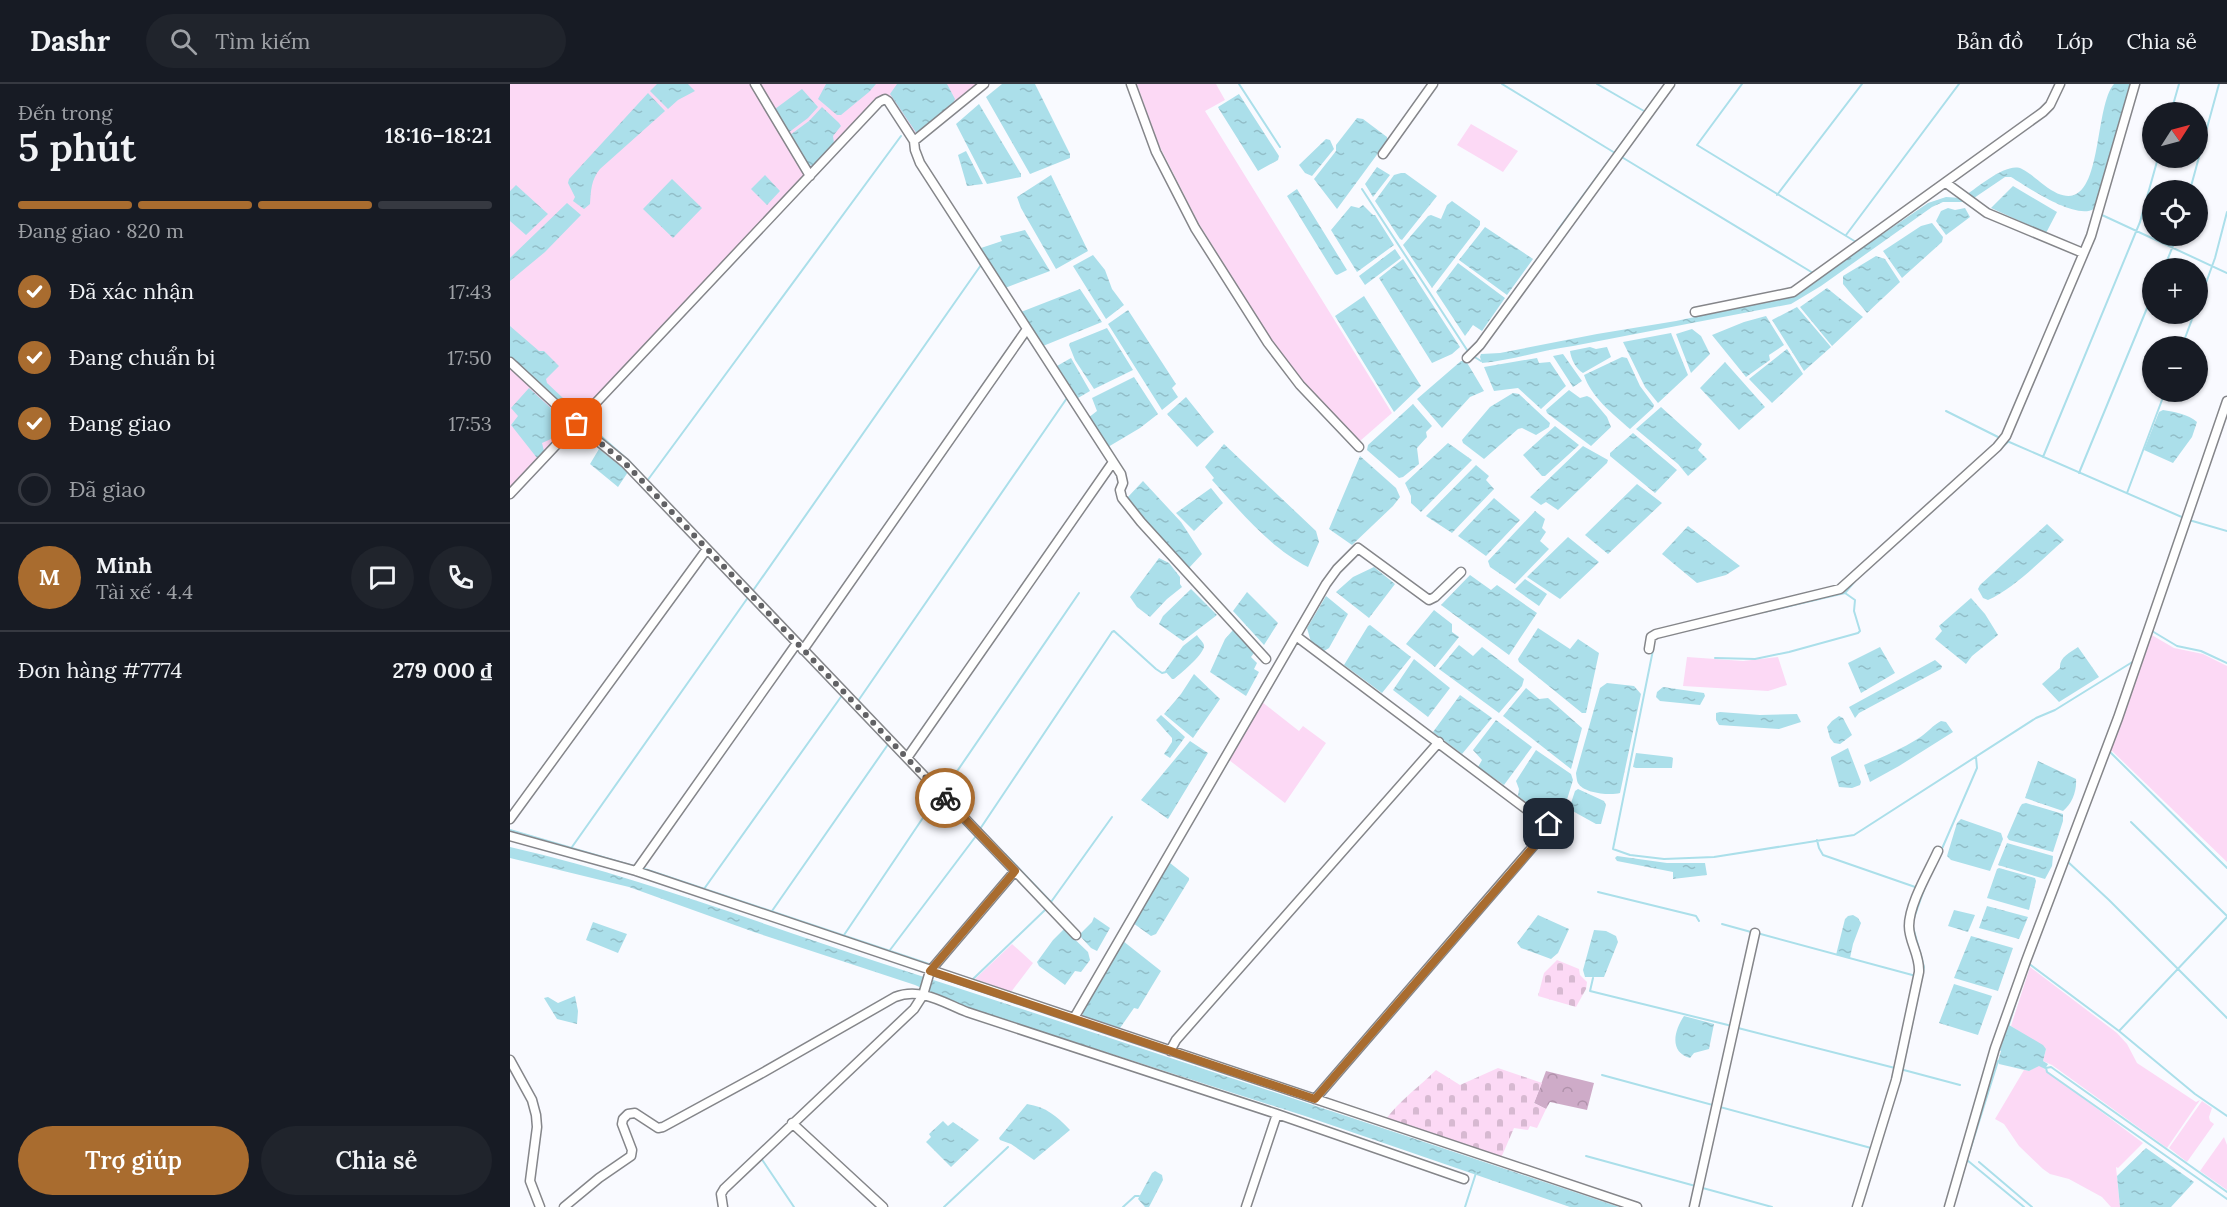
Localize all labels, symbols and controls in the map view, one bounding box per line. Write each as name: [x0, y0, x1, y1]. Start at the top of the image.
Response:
search box: [146, 14, 566, 68]
text: Dashr: [30, 23, 110, 59]
icon: search: [167, 25, 200, 58]
text: Tìm kiếm: [215, 27, 310, 55]
text: Bản đồ: [1956, 28, 2023, 55]
text: Lớp: [2056, 28, 2093, 55]
text: Chia sẻ: [2126, 28, 2197, 55]
text: Đến trong: [18, 100, 112, 125]
north arrow: [2142, 102, 2208, 168]
map controls: [2142, 102, 2208, 402]
text: 18:16–18:21: [385, 121, 492, 149]
text: 5 phút: [18, 122, 136, 172]
button: locate: [2142, 180, 2208, 246]
text: Đang giao · 820 m: [18, 218, 184, 243]
button: +: [2142, 258, 2208, 324]
icon: check: [18, 275, 51, 308]
text: Đã xác nhận: [69, 277, 194, 305]
text: 17:43: [449, 279, 492, 304]
button: −: [2142, 336, 2208, 402]
icon: check: [18, 341, 51, 374]
text: Đang chuẩn bị: [69, 343, 215, 371]
text: 17:50: [447, 345, 492, 370]
pin: [551, 398, 602, 449]
icon: check: [18, 407, 51, 440]
icon: bag: [560, 407, 593, 440]
text: Đang giao: [69, 409, 171, 437]
text: 17:53: [448, 411, 492, 436]
text: Đã giao: [69, 475, 146, 503]
button: chat: [351, 546, 414, 609]
button: phone: [429, 546, 492, 609]
text: Minh: [96, 551, 152, 579]
text: M: [39, 563, 60, 591]
text: Tài xế · 4.4: [96, 579, 193, 604]
text: Đơn hàng #7774: [18, 656, 183, 684]
text: 279 000 ₫: [392, 656, 492, 684]
courier: [915, 768, 975, 828]
icon: bike: [929, 782, 962, 815]
pin: [1523, 798, 1574, 849]
icon: home: [1532, 807, 1565, 840]
button: Trợ giúp: [18, 1126, 249, 1195]
button: Chia sẻ: [261, 1126, 492, 1195]

